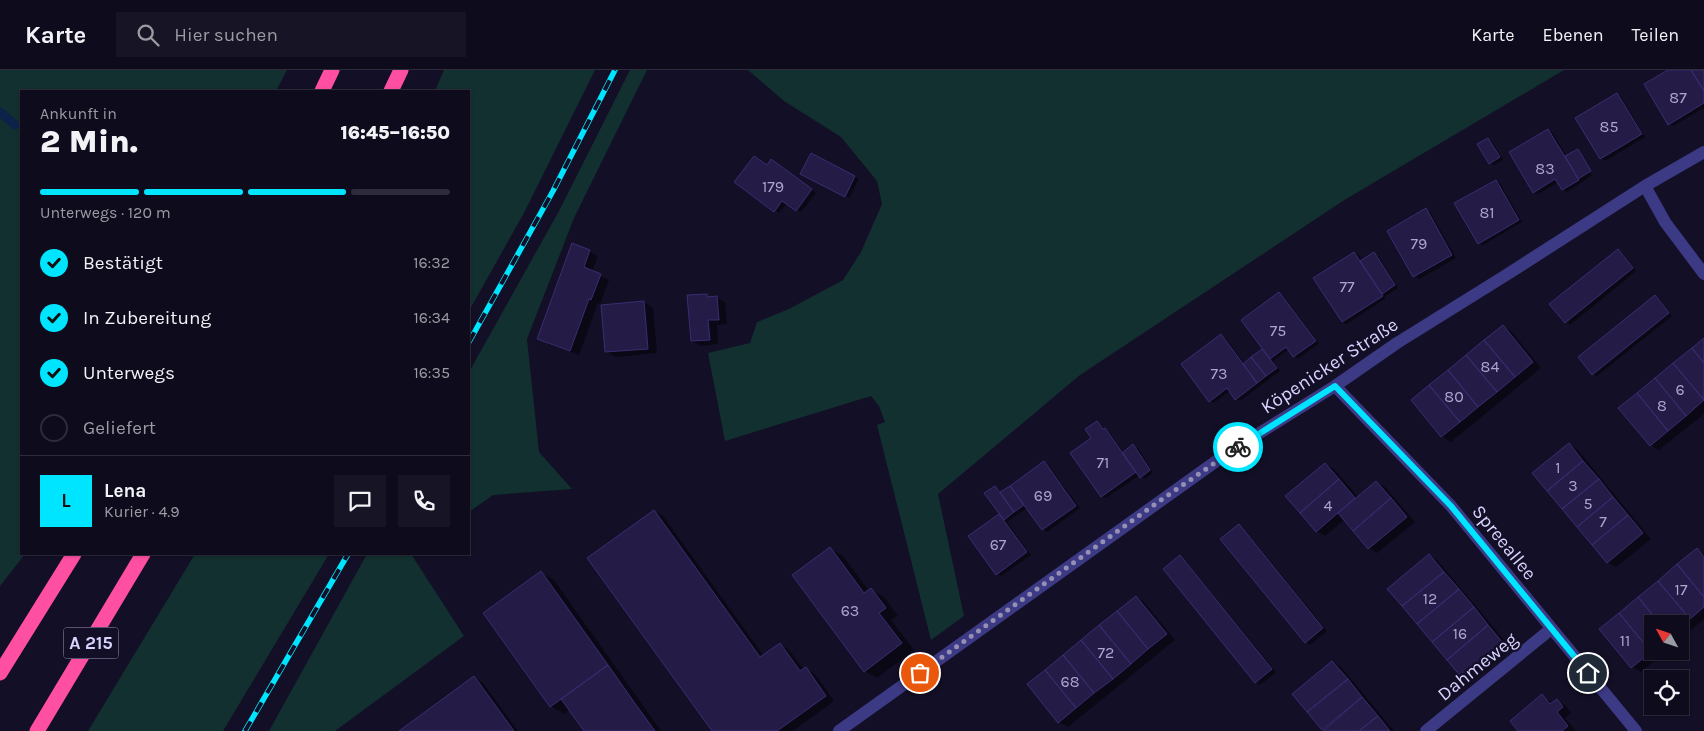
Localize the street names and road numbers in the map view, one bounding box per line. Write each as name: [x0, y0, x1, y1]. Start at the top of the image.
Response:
street label: Köpenicker Straße: [1257, 313, 1402, 418]
street label: Spreeallee: [1467, 501, 1541, 584]
road number: A 215: [64, 628, 118, 658]
street label: Dahmeweg: [1433, 628, 1522, 706]

